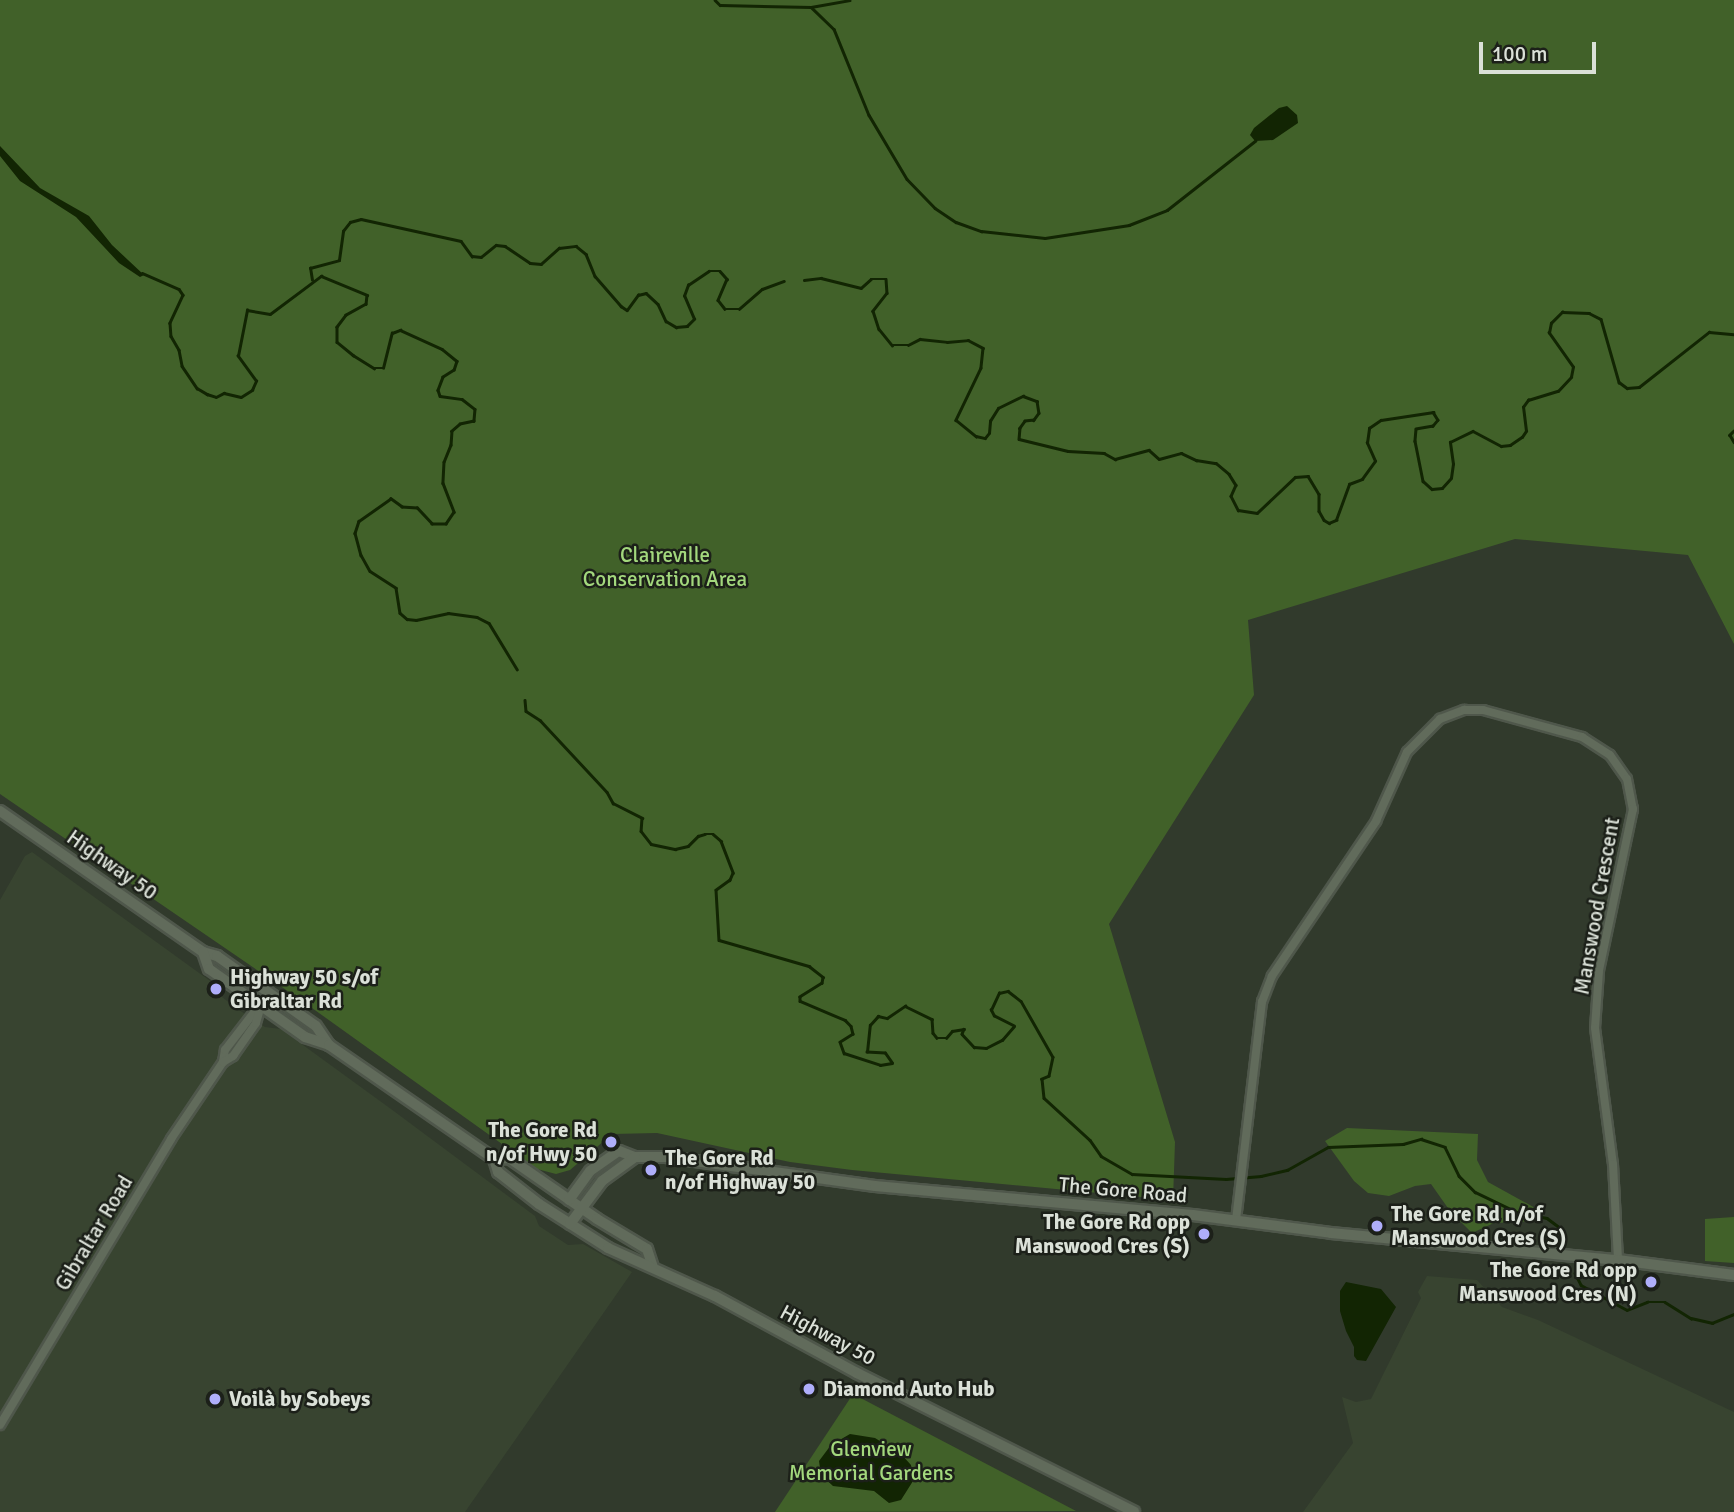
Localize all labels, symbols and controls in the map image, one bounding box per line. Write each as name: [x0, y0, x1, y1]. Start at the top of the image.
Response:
scale bar: [1482, 28, 1599, 72]
text: 100 m: [1492, 41, 1547, 67]
park label: Claireville Conservation Area: [583, 542, 747, 592]
street label: Manswood Crescent: [1569, 815, 1625, 997]
street label: Highway 50: [62, 825, 162, 905]
place label: Highway 50 s/of Gibraltar Rd: [230, 964, 378, 1014]
marker: Highway 50 s/of Gibraltar Rd: [208, 981, 224, 997]
place label: The Gore Rd n/of Hwy 50: [486, 1117, 597, 1167]
marker: The Gore Rd n/of Hwy 50: [603, 1134, 619, 1150]
place label: The Gore Rd n/of Highway 50: [665, 1145, 815, 1195]
marker: The Gore Rd n/of Highway 50: [643, 1162, 659, 1178]
street label: Gibraltar Road: [50, 1171, 138, 1295]
street label: The Gore Road: [1058, 1172, 1188, 1208]
place label: The Gore Rd n/of Manswood Cres (S): [1391, 1201, 1566, 1251]
place label: The Gore Rd opp Manswood Cres (S): [1015, 1209, 1190, 1259]
marker: The Gore Rd n/of Manswood Cres (S): [1369, 1218, 1385, 1234]
marker: The Gore Rd opp Manswood Cres (S): [1196, 1226, 1212, 1242]
place label: The Gore Rd opp Manswood Cres (N): [1459, 1257, 1637, 1307]
marker: The Gore Rd opp Manswood Cres (N): [1643, 1274, 1659, 1290]
street label: Highway 50: [776, 1299, 880, 1371]
place label: Diamond Auto Hub: [823, 1376, 994, 1402]
marker: Diamond Auto Hub: [801, 1381, 817, 1397]
place label: Voilà by Sobeys: [229, 1386, 370, 1412]
marker: Voilà by Sobeys: [207, 1391, 223, 1407]
park label: Glenview Memorial Gardens: [789, 1436, 953, 1486]

